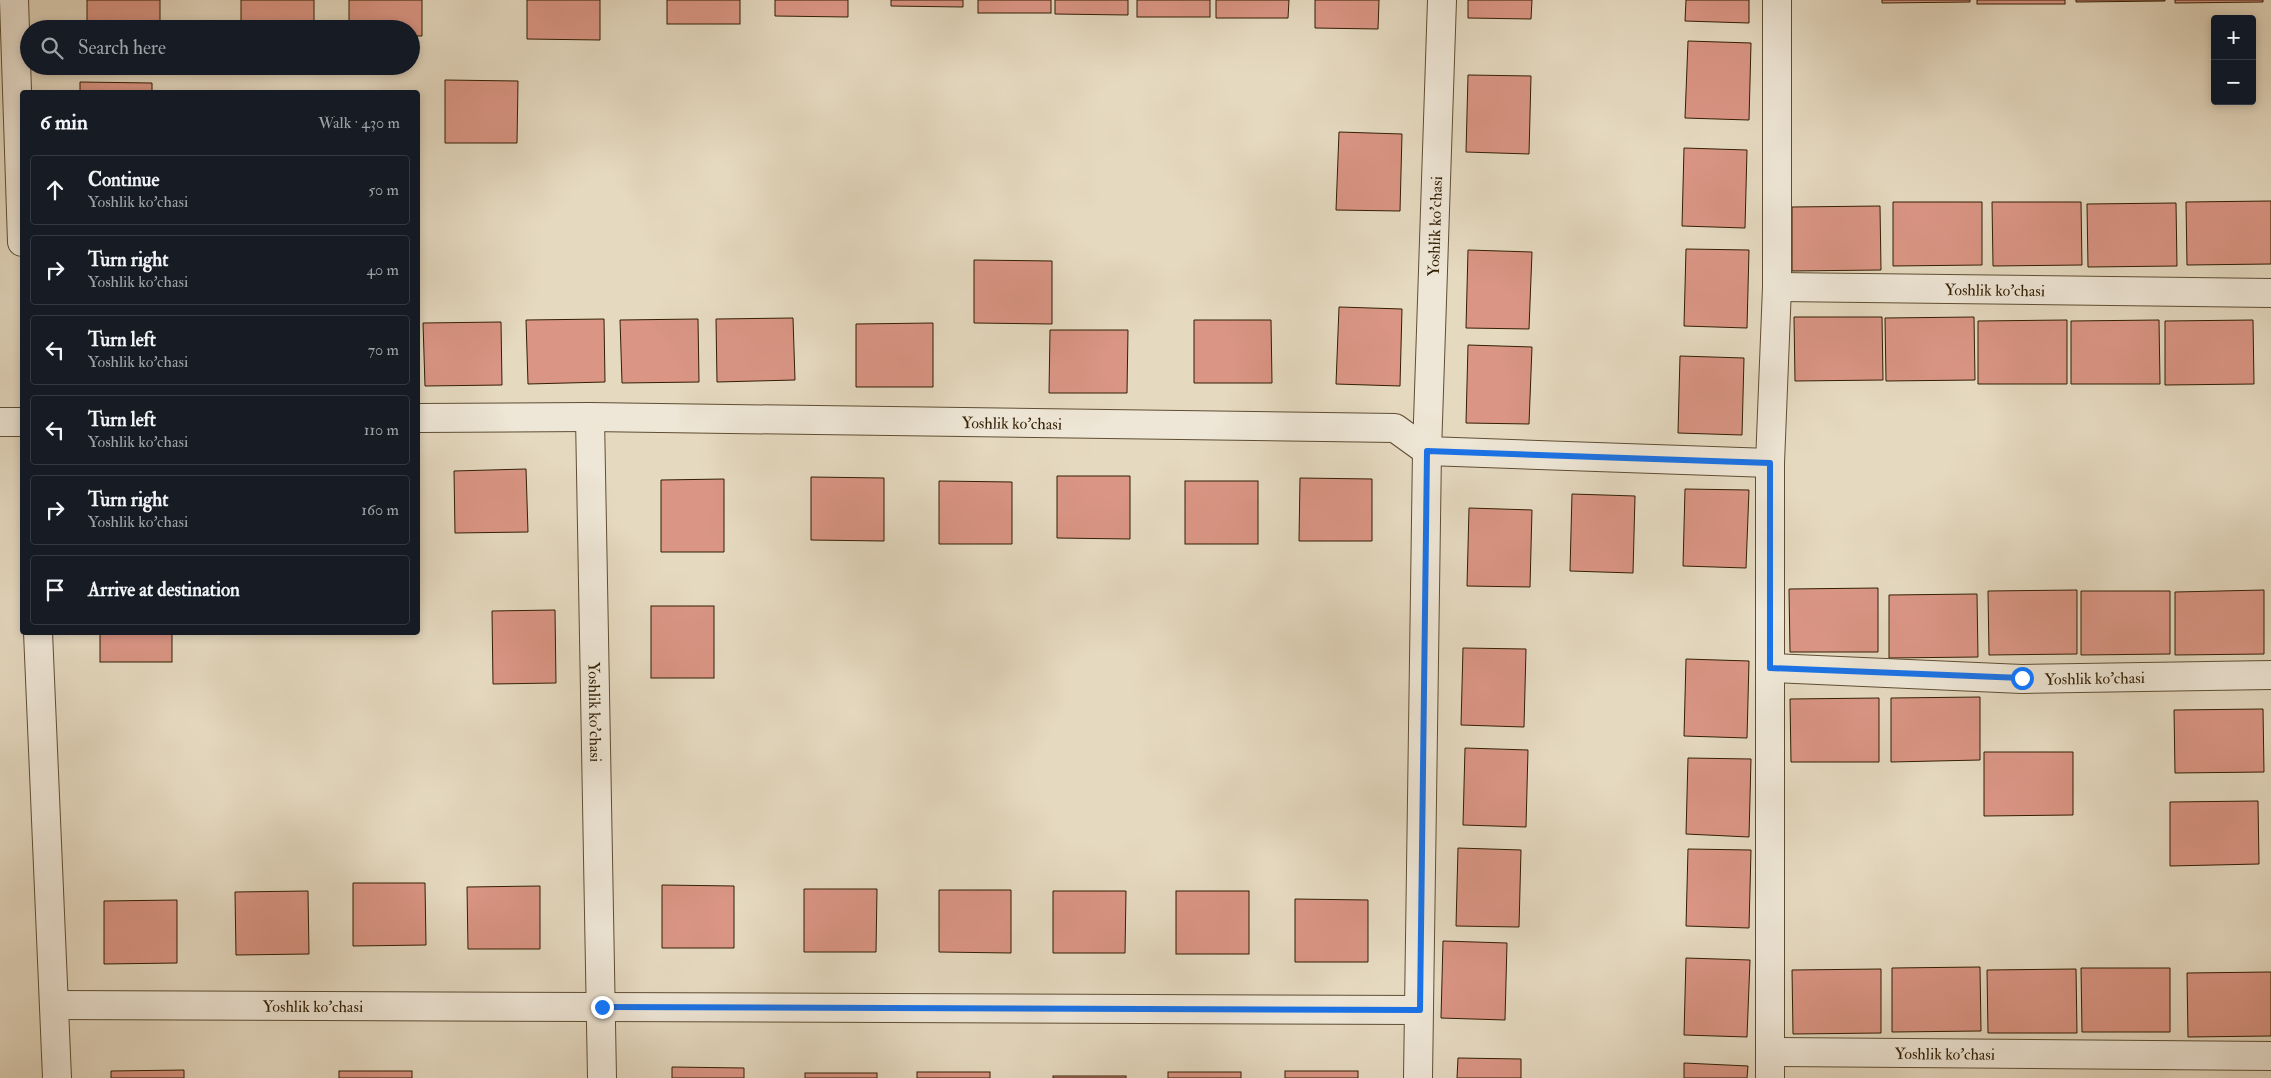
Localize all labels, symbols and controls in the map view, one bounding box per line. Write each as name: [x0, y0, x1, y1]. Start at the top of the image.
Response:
map controls: [2211, 15, 2256, 105]
button: +: [2211, 15, 2256, 60]
search box: [20, 20, 420, 75]
icon: search: [38, 34, 66, 62]
text: Search here: [78, 36, 166, 60]
button: −: [2211, 60, 2256, 105]
text: 6 min: [40, 109, 88, 136]
text: Walk · 430 m: [318, 113, 400, 133]
text: Continue: [88, 168, 159, 192]
icon: ahead: [41, 176, 69, 204]
street label: Yoshlik ko'chasi: [1424, 176, 1447, 277]
text: 50 m: [368, 180, 399, 200]
text: Yoshlik ko'chasi: [88, 192, 188, 212]
text: Turn right: [88, 248, 168, 272]
icon: right: [41, 256, 69, 284]
text: 40 m: [366, 260, 399, 280]
text: Yoshlik ko'chasi: [88, 272, 188, 292]
street label: Yoshlik ko'chasi: [1945, 280, 2045, 301]
text: Turn left: [88, 328, 156, 352]
icon: left: [41, 336, 69, 364]
text: 70 m: [368, 340, 399, 360]
text: Yoshlik ko'chasi: [88, 352, 188, 372]
text: Turn left: [88, 408, 156, 432]
street label: Yoshlik ko'chasi: [962, 413, 1062, 434]
icon: left: [41, 416, 69, 444]
text: 110 m: [364, 420, 399, 440]
text: Yoshlik ko'chasi: [88, 432, 188, 452]
text: Turn right: [88, 488, 168, 512]
icon: right: [41, 496, 69, 524]
text: 160 m: [361, 500, 399, 520]
text: Yoshlik ko'chasi: [88, 512, 188, 532]
icon: arrive: [41, 576, 69, 604]
text: Arrive at destination: [88, 578, 240, 602]
street label: Yoshlik ko'chasi: [583, 662, 605, 762]
route start: [2011, 667, 2034, 690]
street label: Yoshlik ko'chasi: [2044, 668, 2145, 690]
route end: [591, 996, 614, 1019]
street label: Yoshlik ko'chasi: [263, 997, 363, 1017]
street label: Yoshlik ko'chasi: [1895, 1044, 1995, 1065]

